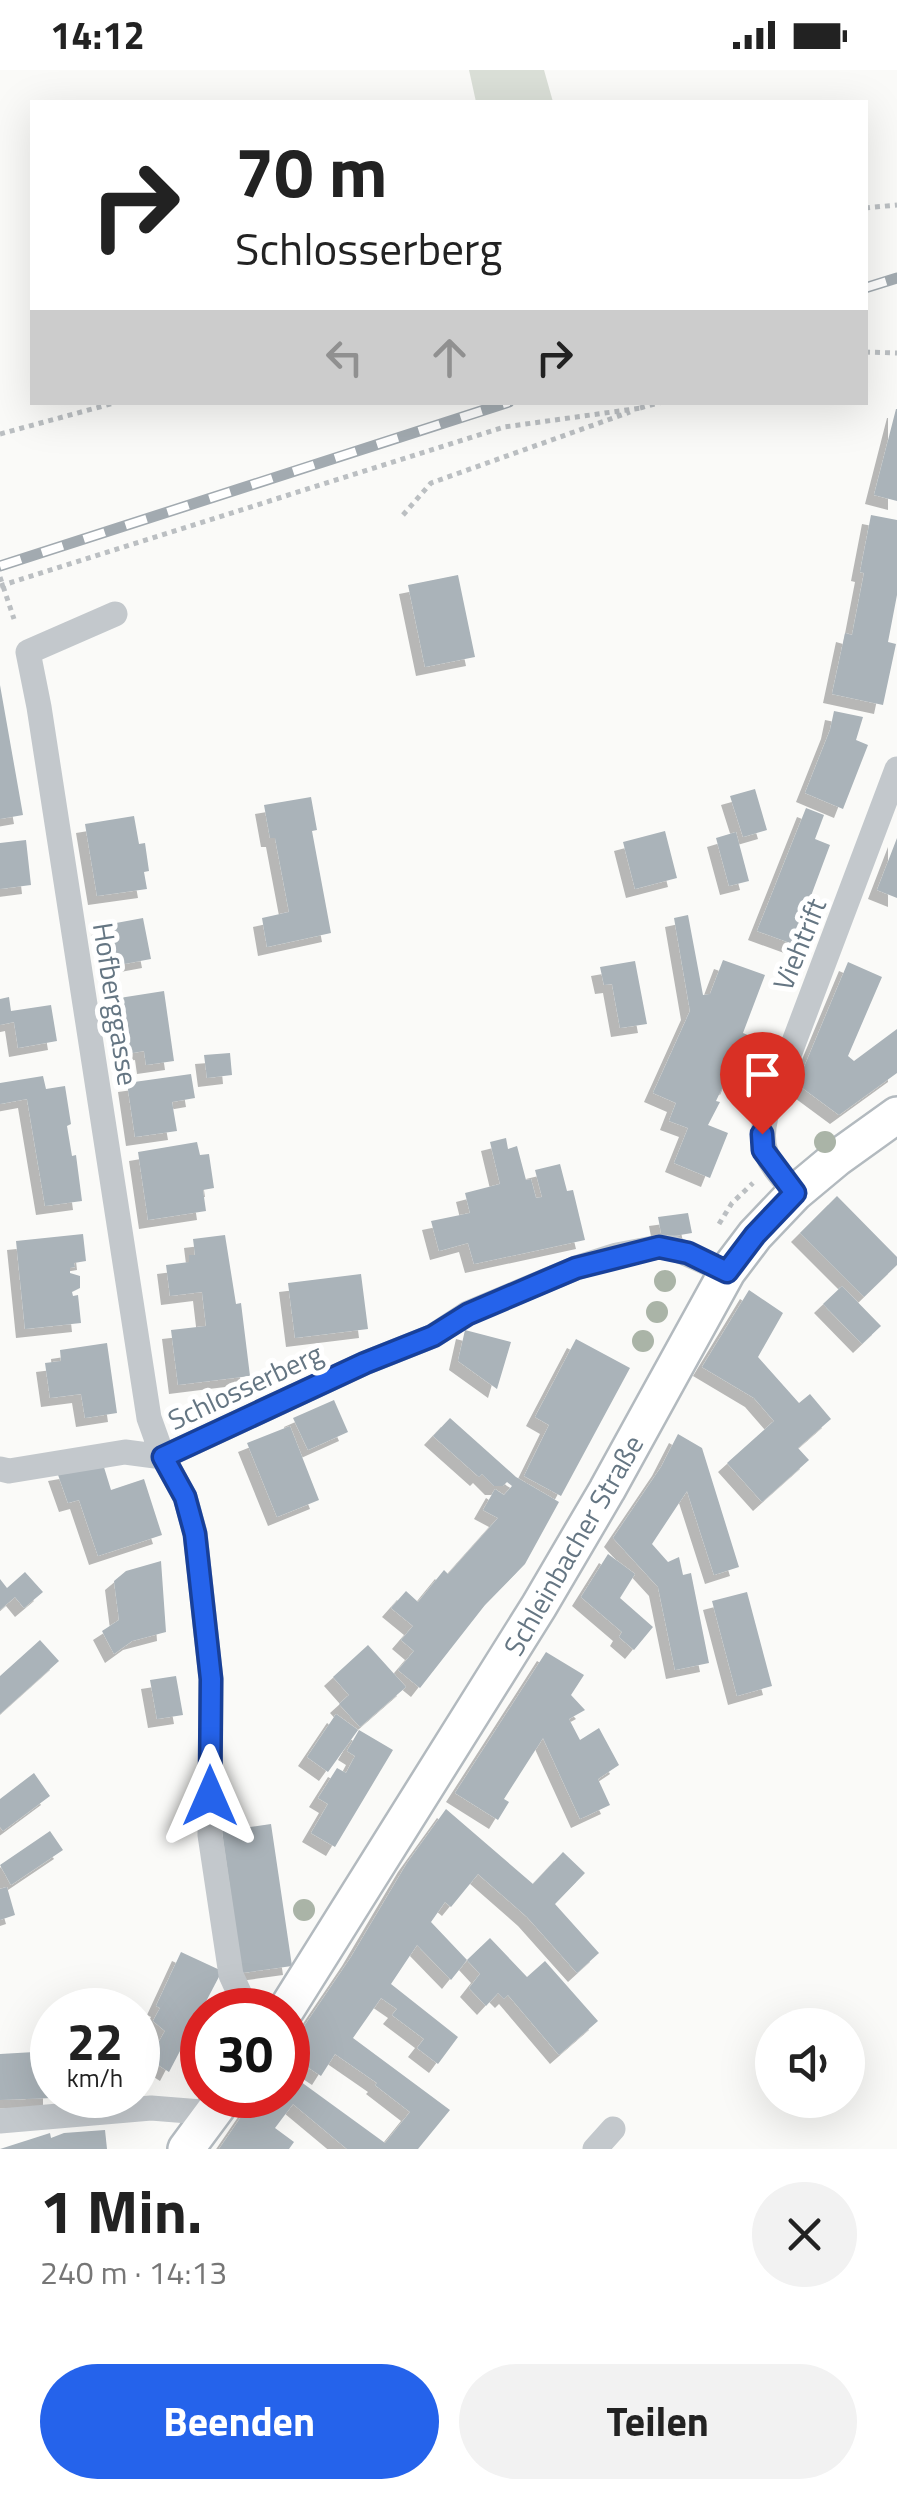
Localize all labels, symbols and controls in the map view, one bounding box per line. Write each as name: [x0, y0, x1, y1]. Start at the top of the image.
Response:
text: 14:12: [50, 6, 145, 64]
text: 70 m: [235, 118, 388, 224]
icon: right: [70, 140, 200, 270]
text: Schlosserberg: [235, 214, 502, 282]
icon: left: [317, 330, 372, 385]
icon: ahead: [422, 330, 477, 385]
icon: right: [527, 330, 582, 385]
street label: Viehtrift: [761, 891, 837, 997]
street label: Hofberggasse: [82, 920, 150, 1088]
pin: [720, 1032, 805, 1135]
icon: arrive: [735, 1047, 790, 1102]
street label: Schlosserberg: [161, 1331, 329, 1441]
street label: Schleinbacher Straße: [492, 1426, 654, 1664]
position arrow: [158, 1744, 262, 1848]
speed limit sign: 30: [180, 1988, 310, 2118]
text: 22: [67, 2003, 123, 2079]
map controls: [755, 2008, 865, 2118]
button: sound: [755, 2008, 865, 2118]
text: km/h: [67, 2059, 123, 2097]
text: 1 Min.: [40, 2165, 202, 2256]
button: close: [752, 2182, 857, 2287]
text: 240 m · 14:13: [40, 2248, 227, 2296]
button: Beenden: [40, 2364, 439, 2479]
button: Teilen: [459, 2364, 857, 2479]

